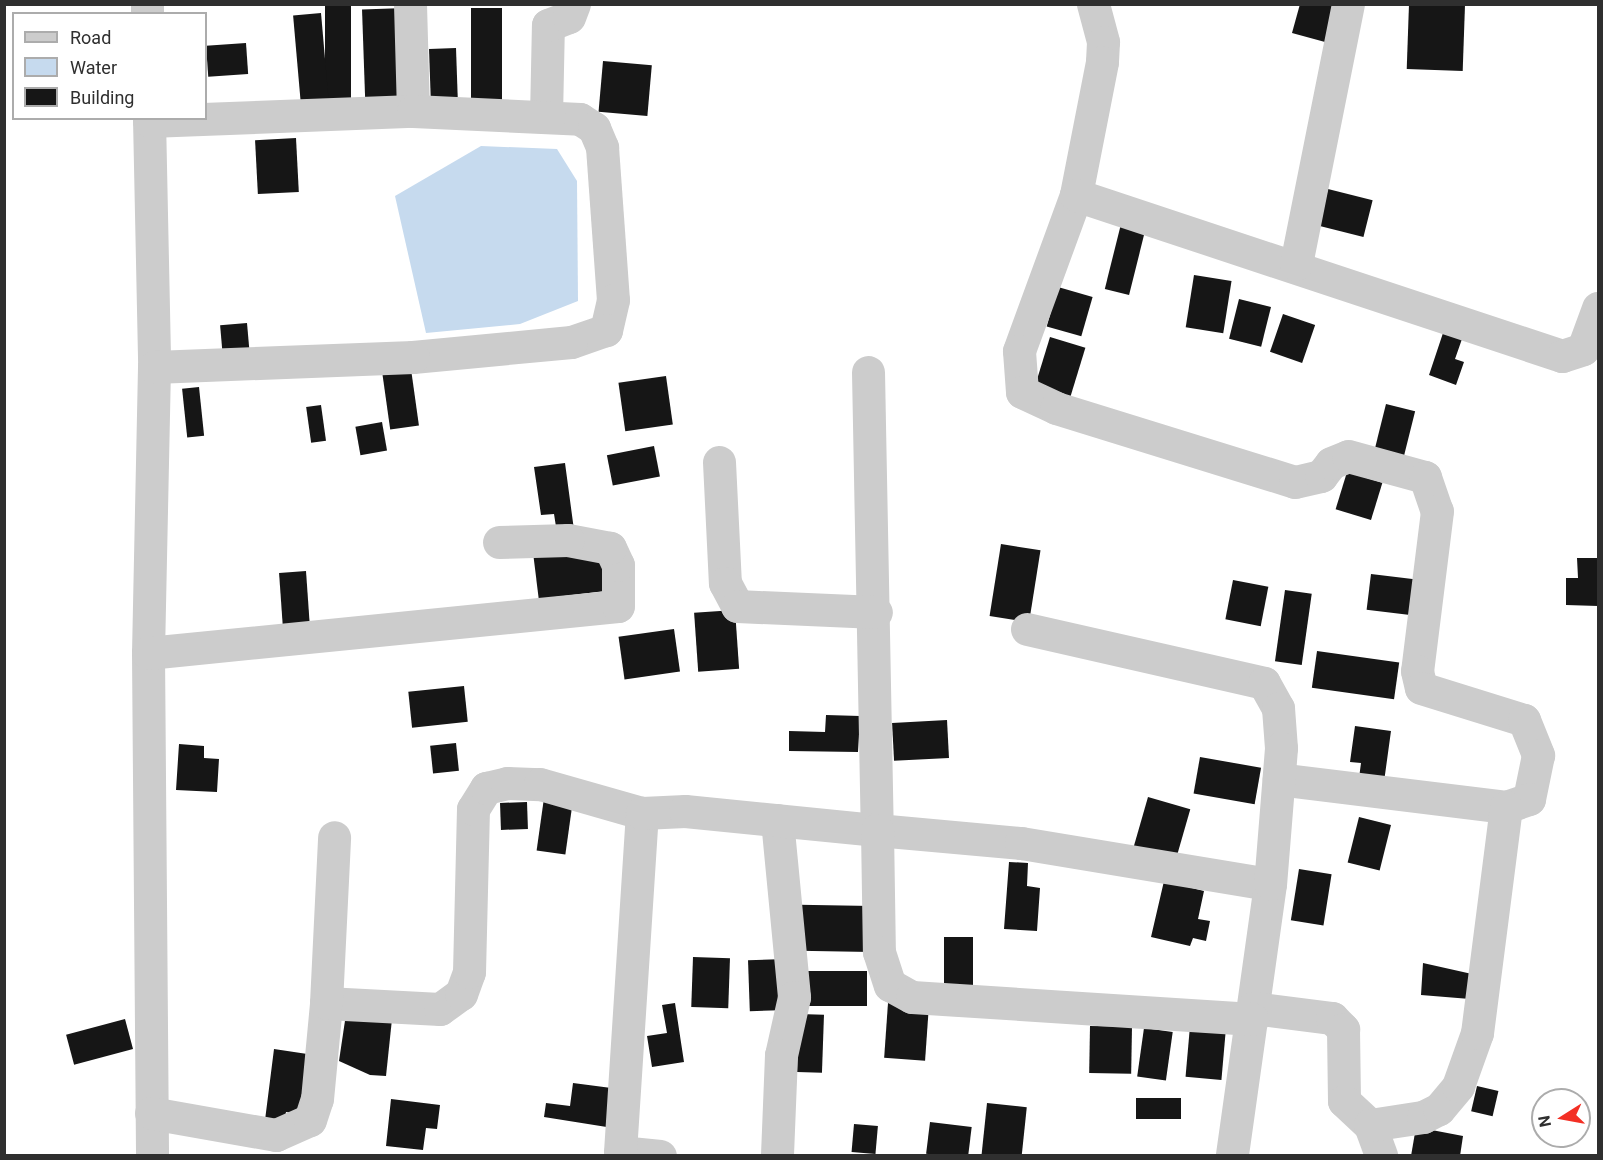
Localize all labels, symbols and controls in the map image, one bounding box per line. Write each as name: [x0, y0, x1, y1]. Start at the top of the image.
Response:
legend: [12, 12, 207, 120]
text: Road: [70, 27, 111, 48]
text: Water: [70, 57, 117, 78]
text: Building: [70, 87, 134, 108]
north arrow: [1531, 1088, 1591, 1148]
text: N: [1534, 1114, 1555, 1129]

